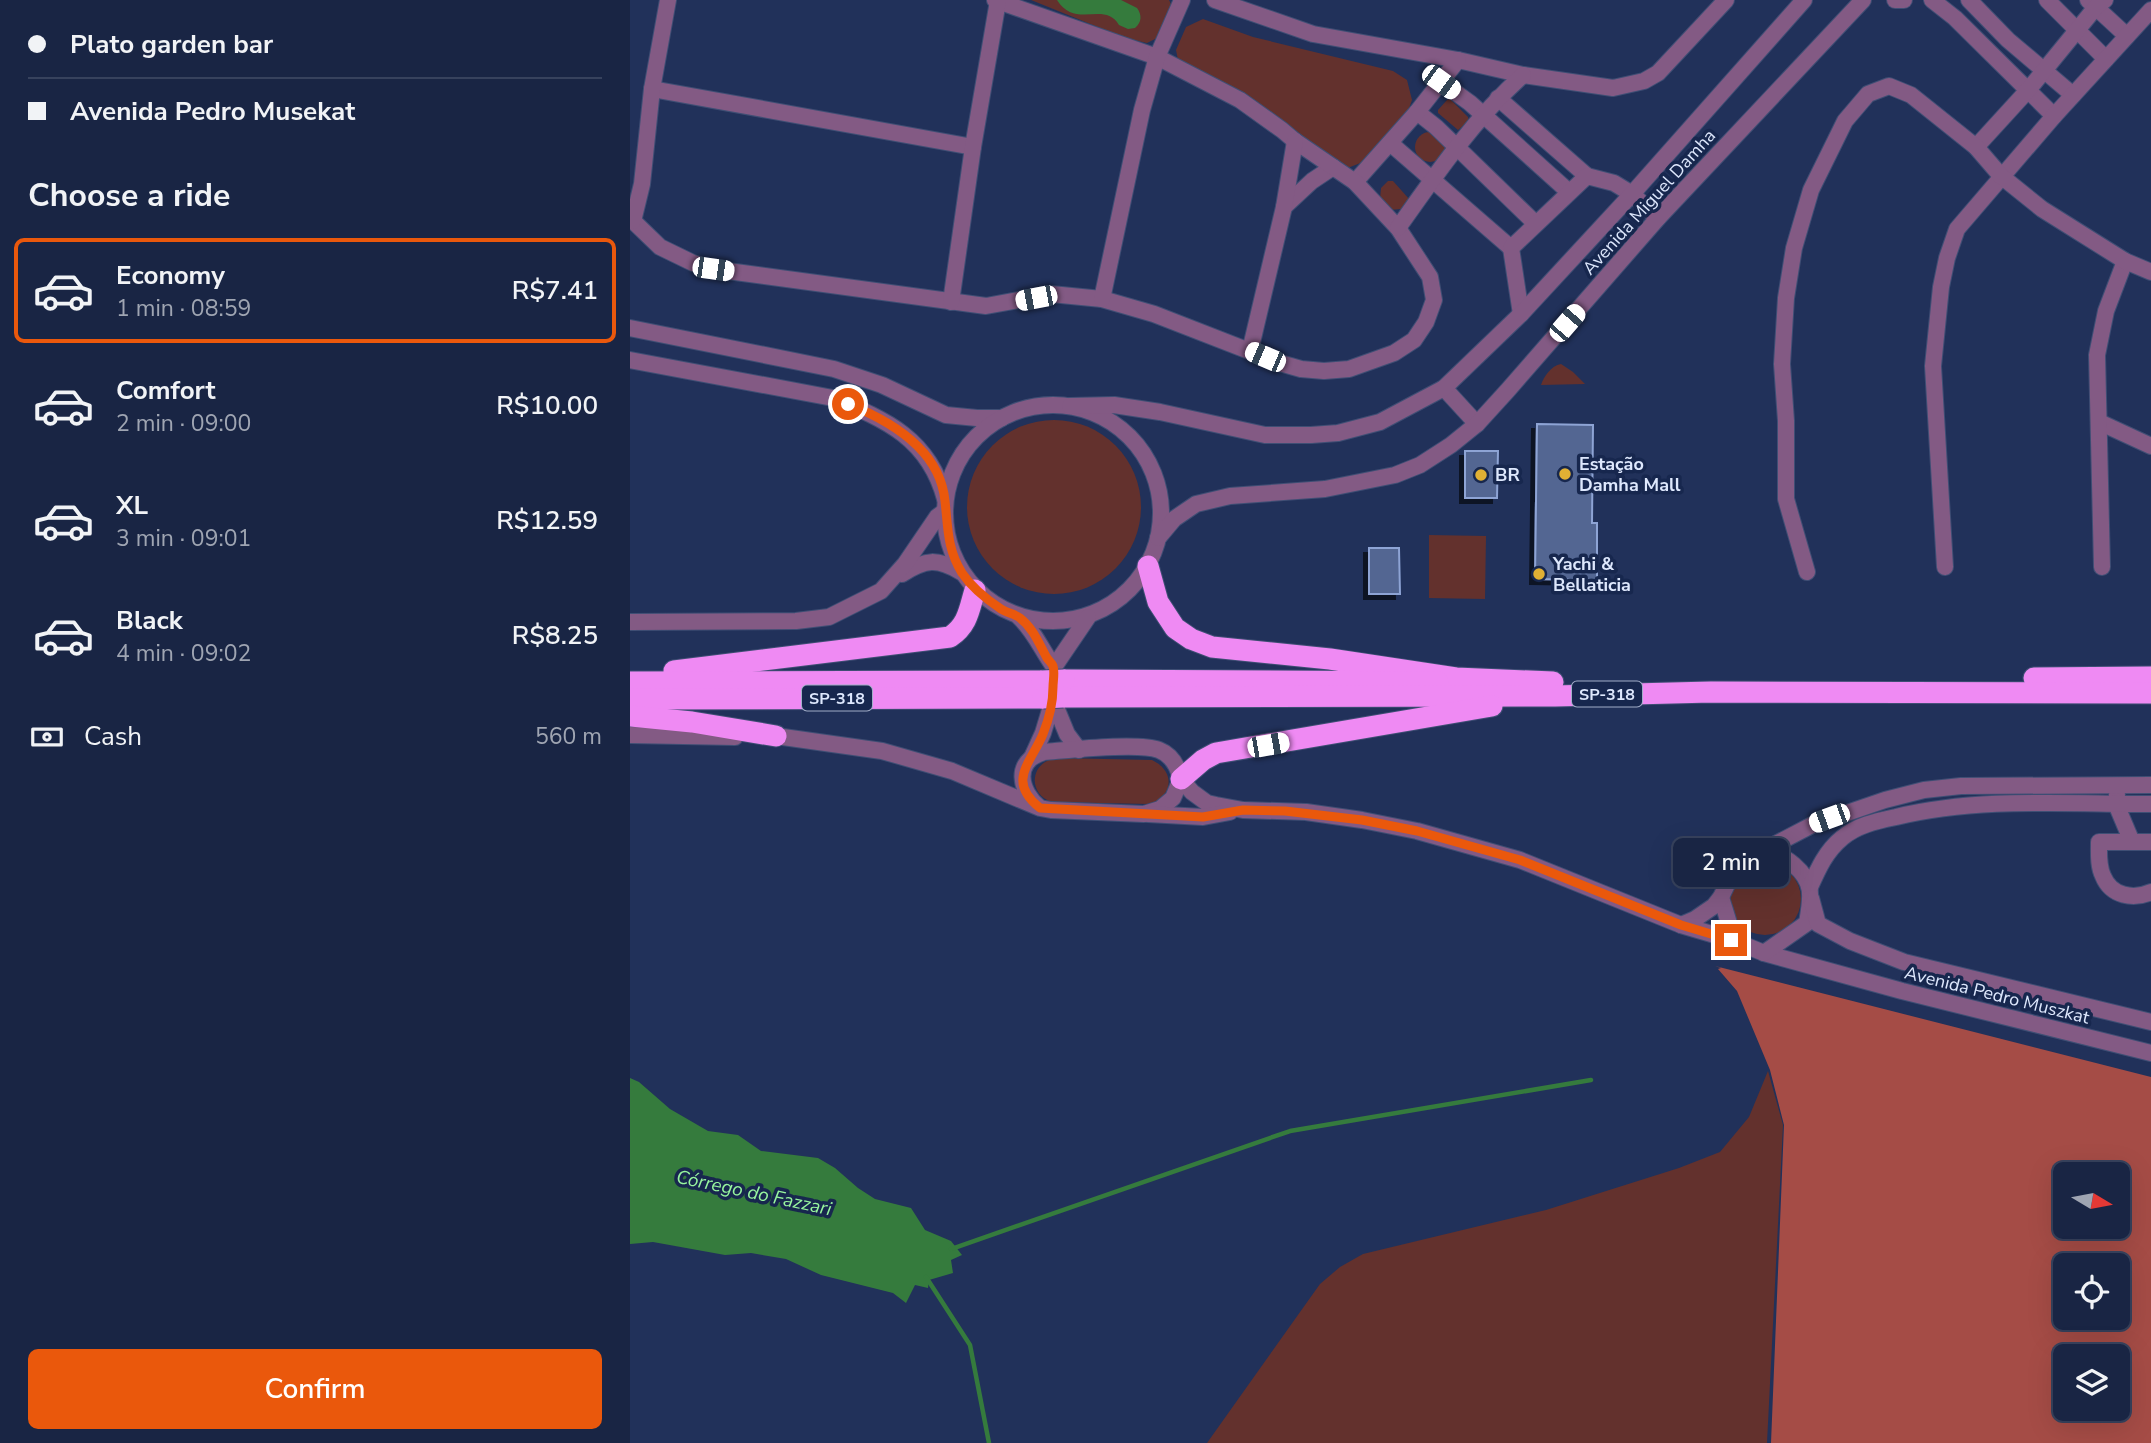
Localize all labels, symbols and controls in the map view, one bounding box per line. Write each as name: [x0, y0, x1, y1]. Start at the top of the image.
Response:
text: Plato garden bar: [70, 27, 273, 62]
car: [1418, 61, 1465, 103]
text: Avenida Pedro Musekat: [70, 94, 355, 129]
street label: Avenida Miguel Damha: [1577, 124, 1721, 280]
text: Choose a ride: [28, 174, 230, 217]
car: [691, 256, 736, 282]
text: Economy: [116, 258, 225, 293]
icon: car: [32, 259, 95, 322]
text: R$7.41: [512, 273, 598, 308]
car: [1014, 284, 1059, 312]
text: 1 min · 08:59: [116, 293, 251, 324]
car: [1546, 300, 1589, 346]
car: [1242, 339, 1289, 375]
text: Comfort: [116, 373, 216, 408]
icon: car: [32, 374, 95, 437]
text: R$10.00: [496, 388, 598, 423]
route start: [832, 388, 864, 420]
text: 2 min · 09:00: [116, 408, 251, 439]
place label: Estação Damha Mall: [1579, 452, 1681, 497]
place label: BR: [1495, 463, 1520, 487]
marker: Estação Damha Mall: [1557, 466, 1573, 482]
marker: BR: [1473, 467, 1489, 483]
text: XL: [116, 488, 148, 523]
icon: car: [32, 489, 95, 552]
text: R$12.59: [496, 503, 598, 538]
text: 3 min · 09:01: [116, 523, 251, 554]
place label: Yachi & Bellaticia: [1552, 552, 1631, 597]
marker: Yachi & Bellaticia: [1531, 566, 1547, 582]
text: Black: [116, 603, 183, 638]
icon: car: [32, 604, 95, 667]
text: R$8.25: [512, 618, 598, 653]
text: 4 min · 09:02: [116, 638, 251, 669]
road number: SP-318: [1572, 681, 1642, 706]
road number: SP-318: [802, 685, 872, 710]
icon: cash: [28, 718, 66, 756]
text: Cash: [84, 719, 142, 754]
text: 560 m: [535, 721, 602, 752]
car: [1246, 731, 1291, 759]
car: [1806, 801, 1853, 835]
callout: 2 min: [1673, 838, 1789, 888]
text: 2 min: [1702, 847, 1760, 878]
route end: [1715, 924, 1747, 956]
street label: Avenida Pedro Muszkat: [1902, 960, 2093, 1030]
north arrow: [2053, 1162, 2130, 1239]
map controls: [2053, 1162, 2130, 1421]
water label: Córrego do Fazzari: [674, 1164, 834, 1222]
button: locate: [2053, 1253, 2130, 1330]
button: layers: [2053, 1344, 2130, 1421]
button: Confirm: [28, 1349, 602, 1429]

